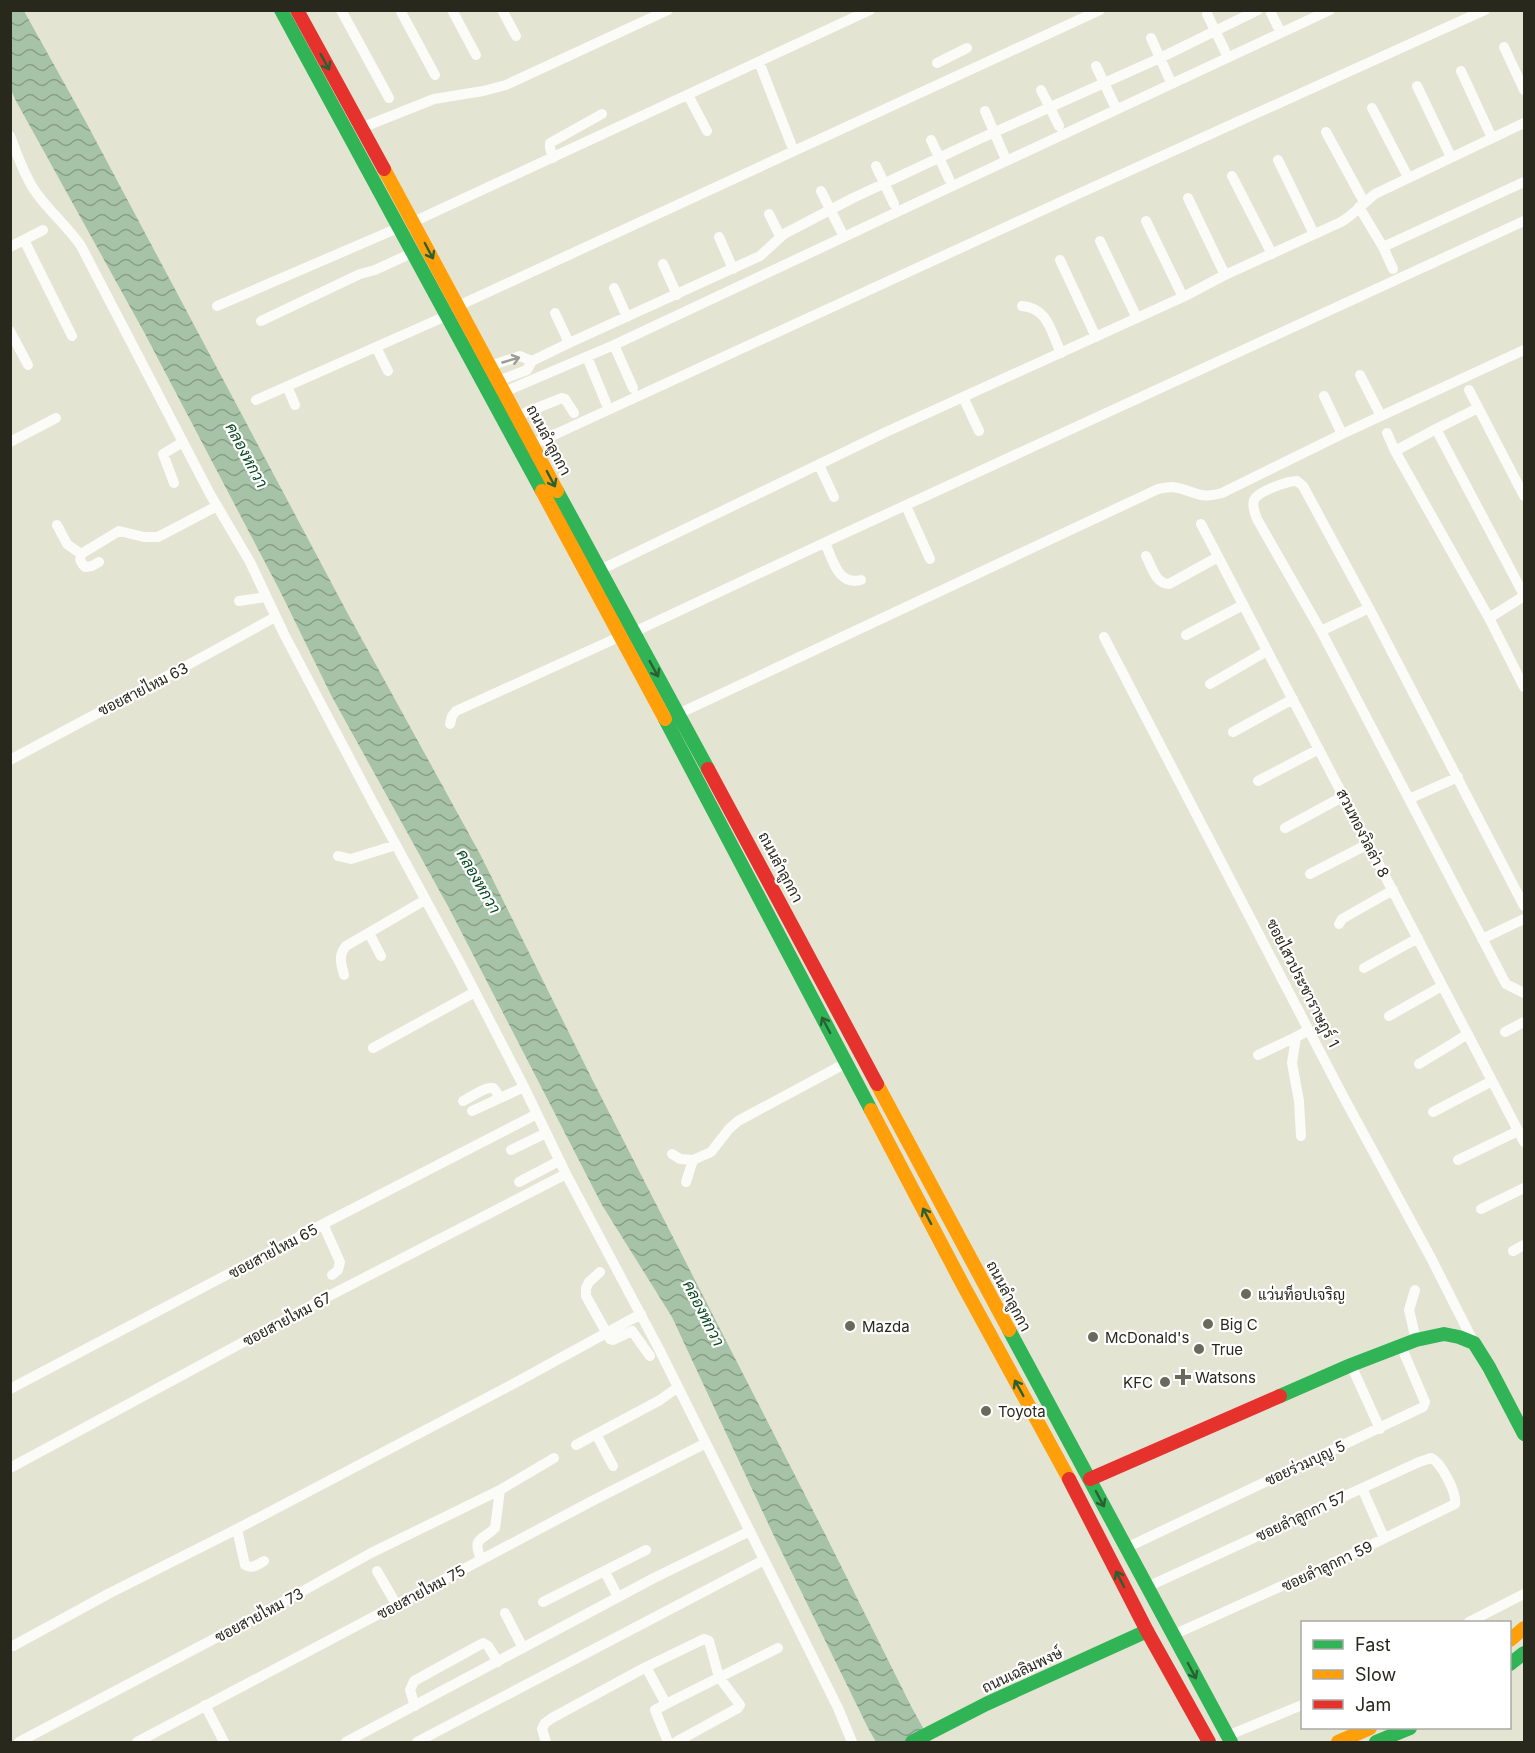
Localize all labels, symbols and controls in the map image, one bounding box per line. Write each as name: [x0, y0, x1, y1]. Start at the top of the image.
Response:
one-way arrow: [319, 53, 331, 70]
one-way arrow: [423, 242, 435, 259]
one-way arrow: [501, 354, 520, 365]
street label: ถนนลำลูกกา: [522, 402, 575, 479]
water label: คลองหกวา: [222, 419, 273, 491]
one-way arrow: [546, 469, 557, 487]
street label: ซอยสายไหม 63: [95, 658, 191, 720]
one-way arrow: [648, 660, 660, 677]
street label: สวนทองวิลล่า 8: [1332, 785, 1394, 881]
street label: ถนนลำลูกกา: [754, 829, 807, 906]
water label: คลองหกวา: [453, 845, 506, 917]
street label: ซอยไสวประชาราษฎร์ 1: [1261, 916, 1344, 1051]
one-way arrow: [820, 1016, 832, 1034]
one-way arrow: [921, 1208, 933, 1225]
street label: ซอยสายไหม 65: [225, 1220, 321, 1282]
street label: ถนนลำลูกกา: [982, 1258, 1035, 1335]
water label: คลองหกวา: [679, 1277, 729, 1349]
place label: แว่นท็อปเจริญ: [1258, 1284, 1345, 1304]
marker: แว่นท็อปเจริญ: [1239, 1287, 1253, 1301]
street label: ซอยสายไหม 67: [239, 1288, 335, 1350]
place label: Big C: [1220, 1315, 1258, 1334]
place label: Mazda: [862, 1317, 910, 1336]
marker: Big C: [1201, 1317, 1215, 1331]
marker: Mazda: [843, 1319, 857, 1333]
place label: McDonald's: [1105, 1328, 1190, 1347]
marker: McDonald's: [1086, 1330, 1100, 1344]
place label: True: [1211, 1340, 1243, 1359]
marker: True: [1192, 1342, 1206, 1356]
place label: Watsons: [1195, 1368, 1256, 1387]
marker: Watsons: [1176, 1370, 1190, 1384]
place label: KFC: [1123, 1373, 1153, 1392]
marker: KFC: [1158, 1375, 1172, 1389]
one-way arrow: [1013, 1380, 1025, 1397]
place label: Toyota: [998, 1402, 1046, 1421]
marker: Toyota: [979, 1404, 993, 1418]
street label: ซอยร่วมบุญ 5: [1262, 1436, 1349, 1492]
street label: ซอยลำลูกกา 57: [1253, 1487, 1350, 1546]
one-way arrow: [1095, 1489, 1106, 1507]
street label: ซอยลำลูกกา 59: [1278, 1537, 1376, 1596]
street label: ซอยสายไหม 75: [374, 1561, 468, 1623]
one-way arrow: [1114, 1571, 1126, 1588]
street label: ซอยสายไหม 73: [211, 1584, 307, 1646]
legend: [1301, 1621, 1511, 1729]
text: Fast: [1355, 1634, 1391, 1655]
street label: ถนนเฉลิมพงษ์: [979, 1643, 1066, 1697]
one-way arrow: [1187, 1661, 1198, 1679]
text: Slow: [1355, 1664, 1396, 1685]
text: Jam: [1355, 1694, 1391, 1715]

